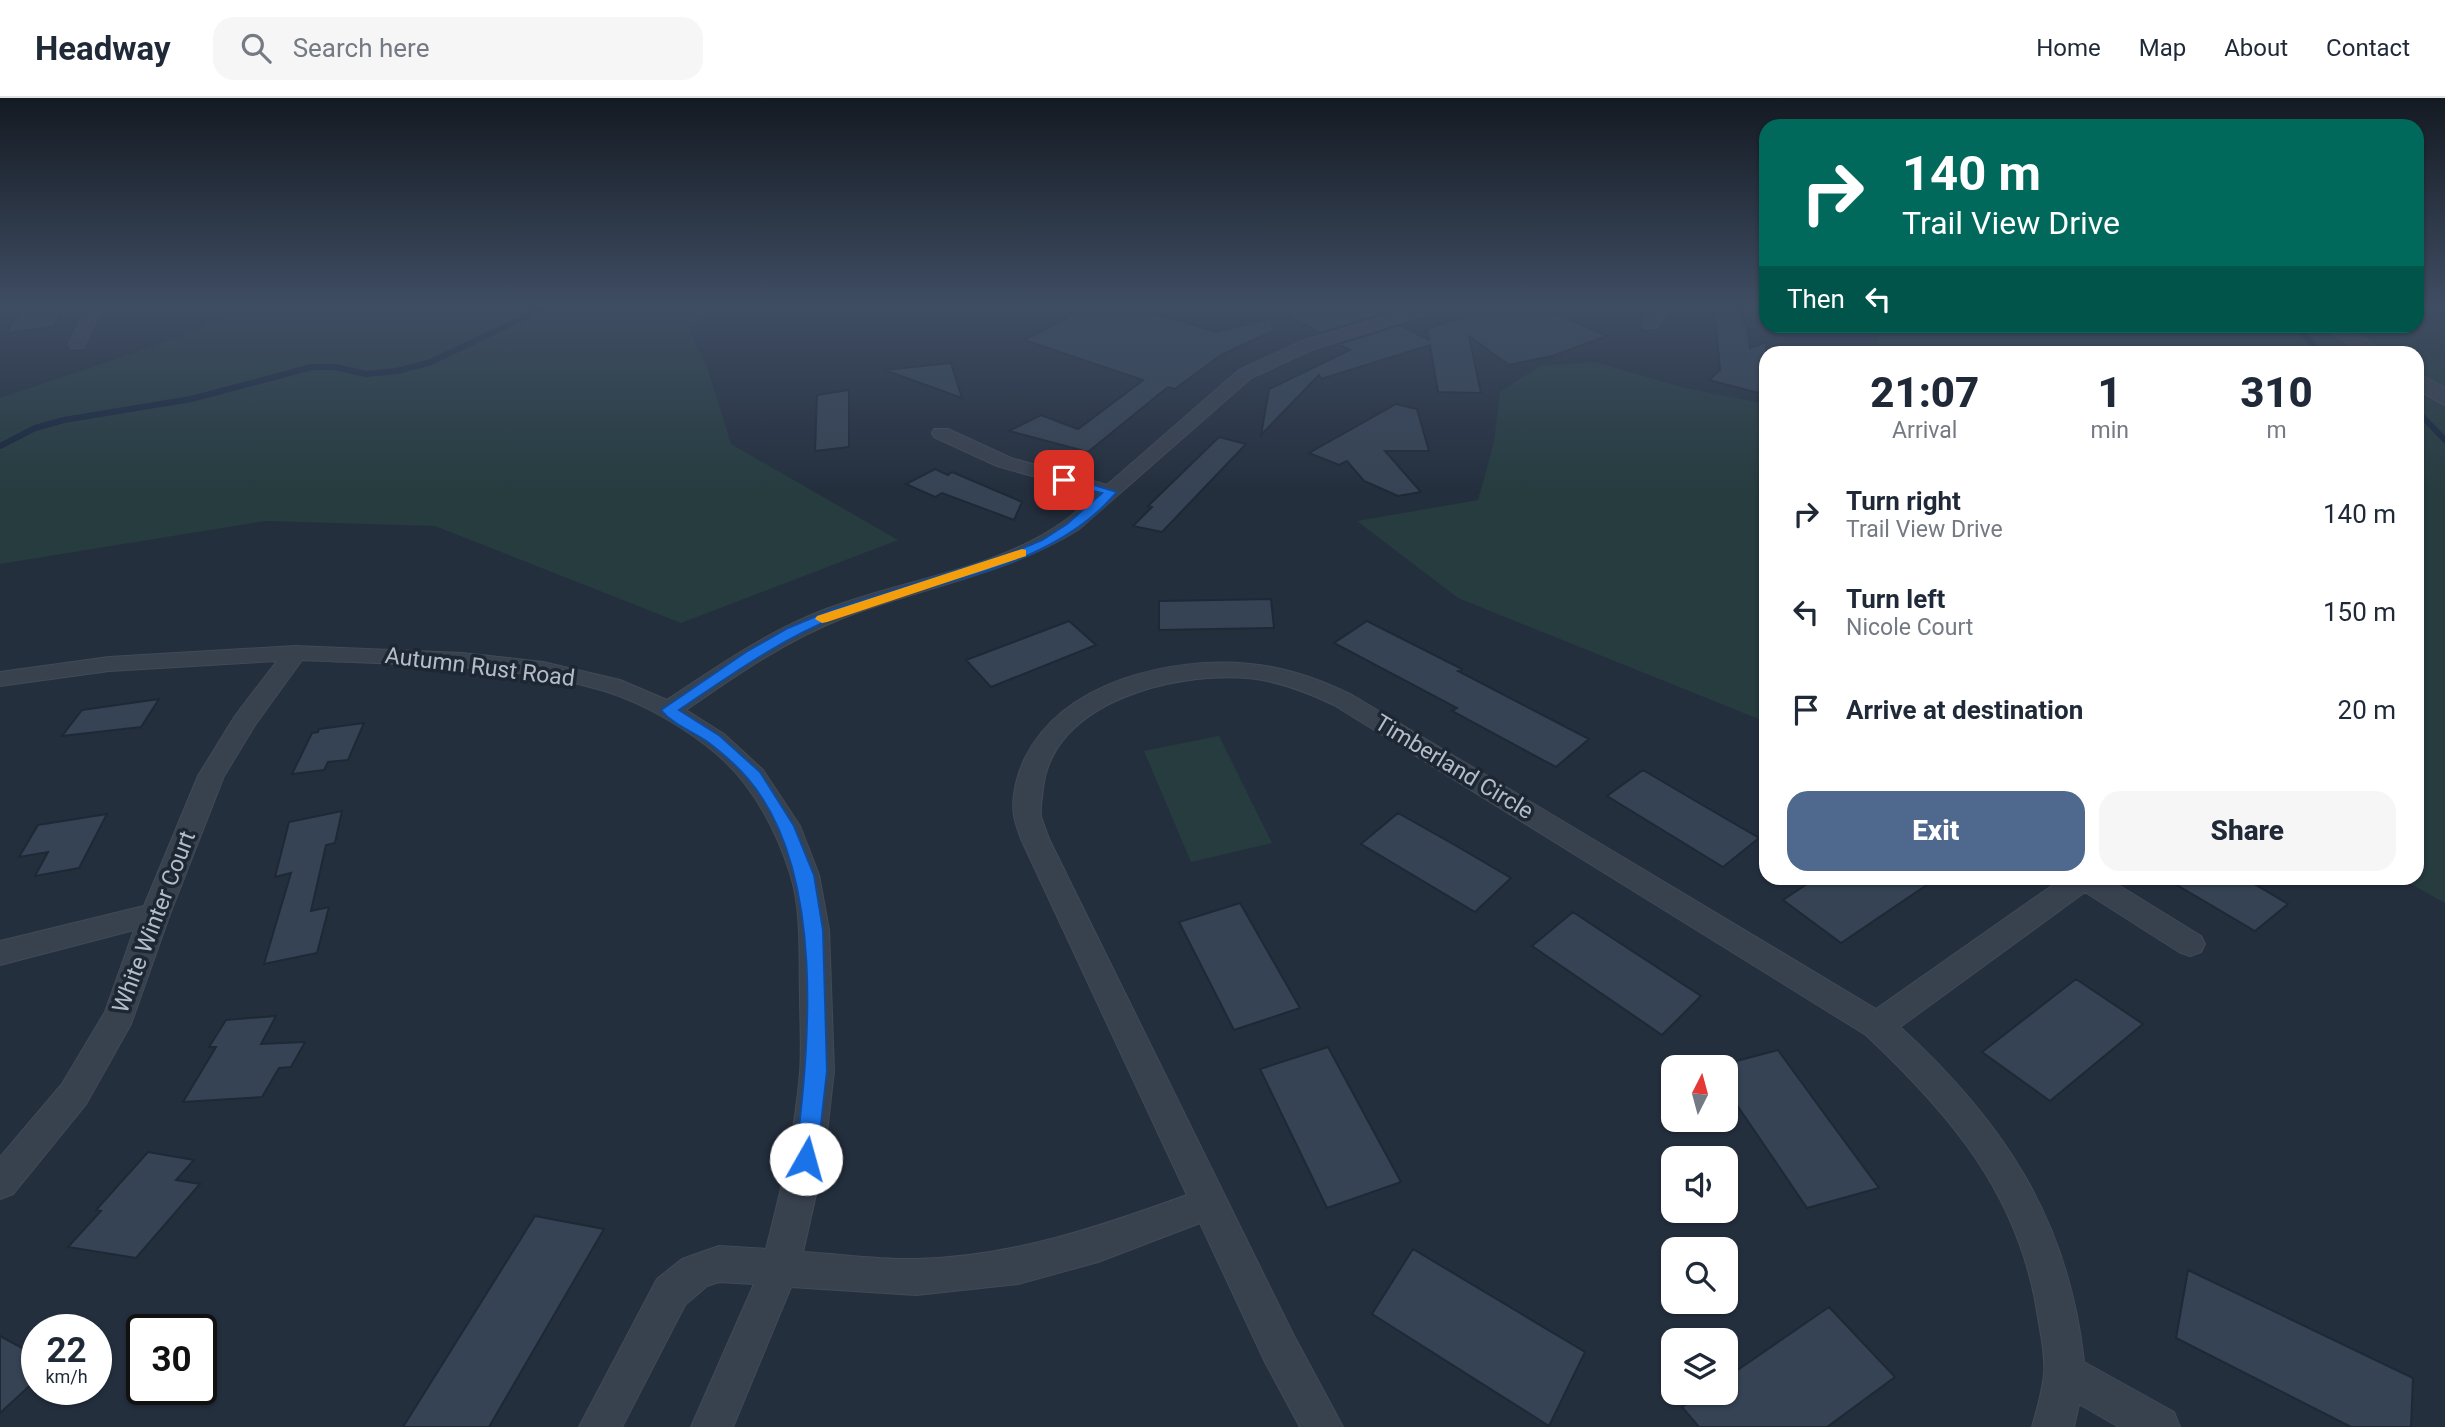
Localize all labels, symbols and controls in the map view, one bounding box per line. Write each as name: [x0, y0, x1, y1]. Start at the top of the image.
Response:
search box: [213, 17, 703, 80]
text: Headway: [35, 29, 171, 68]
icon: search: [237, 29, 275, 67]
text: Search here: [293, 33, 429, 63]
text: Home: [2036, 34, 2101, 62]
text: Map: [2139, 34, 2186, 62]
text: About: [2224, 34, 2288, 62]
text: Contact: [2326, 34, 2410, 62]
text: 140 m: [1902, 145, 2041, 202]
icon: right: [1787, 147, 1878, 238]
text: Trail View Drive: [1902, 204, 2120, 242]
icon: left: [1859, 280, 1897, 318]
text: Then: [1787, 284, 1845, 314]
text: 21:07: [1870, 368, 1979, 417]
text: 1: [2098, 368, 2122, 417]
text: 310: [2240, 368, 2313, 417]
text: Arrival: [1892, 417, 1957, 444]
text: min: [2090, 417, 2129, 444]
text: m: [2266, 417, 2287, 444]
pin: [1034, 450, 1094, 510]
icon: arrive: [1045, 461, 1083, 499]
text: Turn right: [1846, 486, 1961, 516]
icon: right: [1787, 495, 1825, 533]
text: 140 m: [2323, 499, 2396, 529]
text: Trail View Drive: [1846, 516, 2003, 543]
text: Turn left: [1846, 584, 1945, 614]
icon: left: [1787, 593, 1825, 631]
text: 150 m: [2323, 597, 2396, 627]
text: Nicole Court: [1846, 614, 1973, 641]
street label: Autumn Rust Road: [384, 642, 576, 692]
icon: arrive: [1787, 691, 1825, 729]
text: Arrive at destination: [1846, 695, 2083, 725]
text: 20 m: [2338, 695, 2396, 725]
street label: Timberland Circle: [1370, 709, 1538, 825]
button: Exit: [1787, 791, 2085, 871]
button: Share: [2099, 791, 2396, 871]
street label: White Winter Court: [107, 827, 201, 1017]
north arrow: [1661, 1055, 1738, 1132]
map controls: [1661, 1055, 1738, 1405]
position arrow: [769, 1122, 843, 1196]
button: sound: [1661, 1146, 1738, 1223]
button: search: [1661, 1237, 1738, 1314]
speed limit sign: 30: [126, 1314, 217, 1405]
button: layers: [1661, 1328, 1738, 1405]
text: 22: [46, 1330, 87, 1371]
text: km/h: [45, 1366, 88, 1387]

